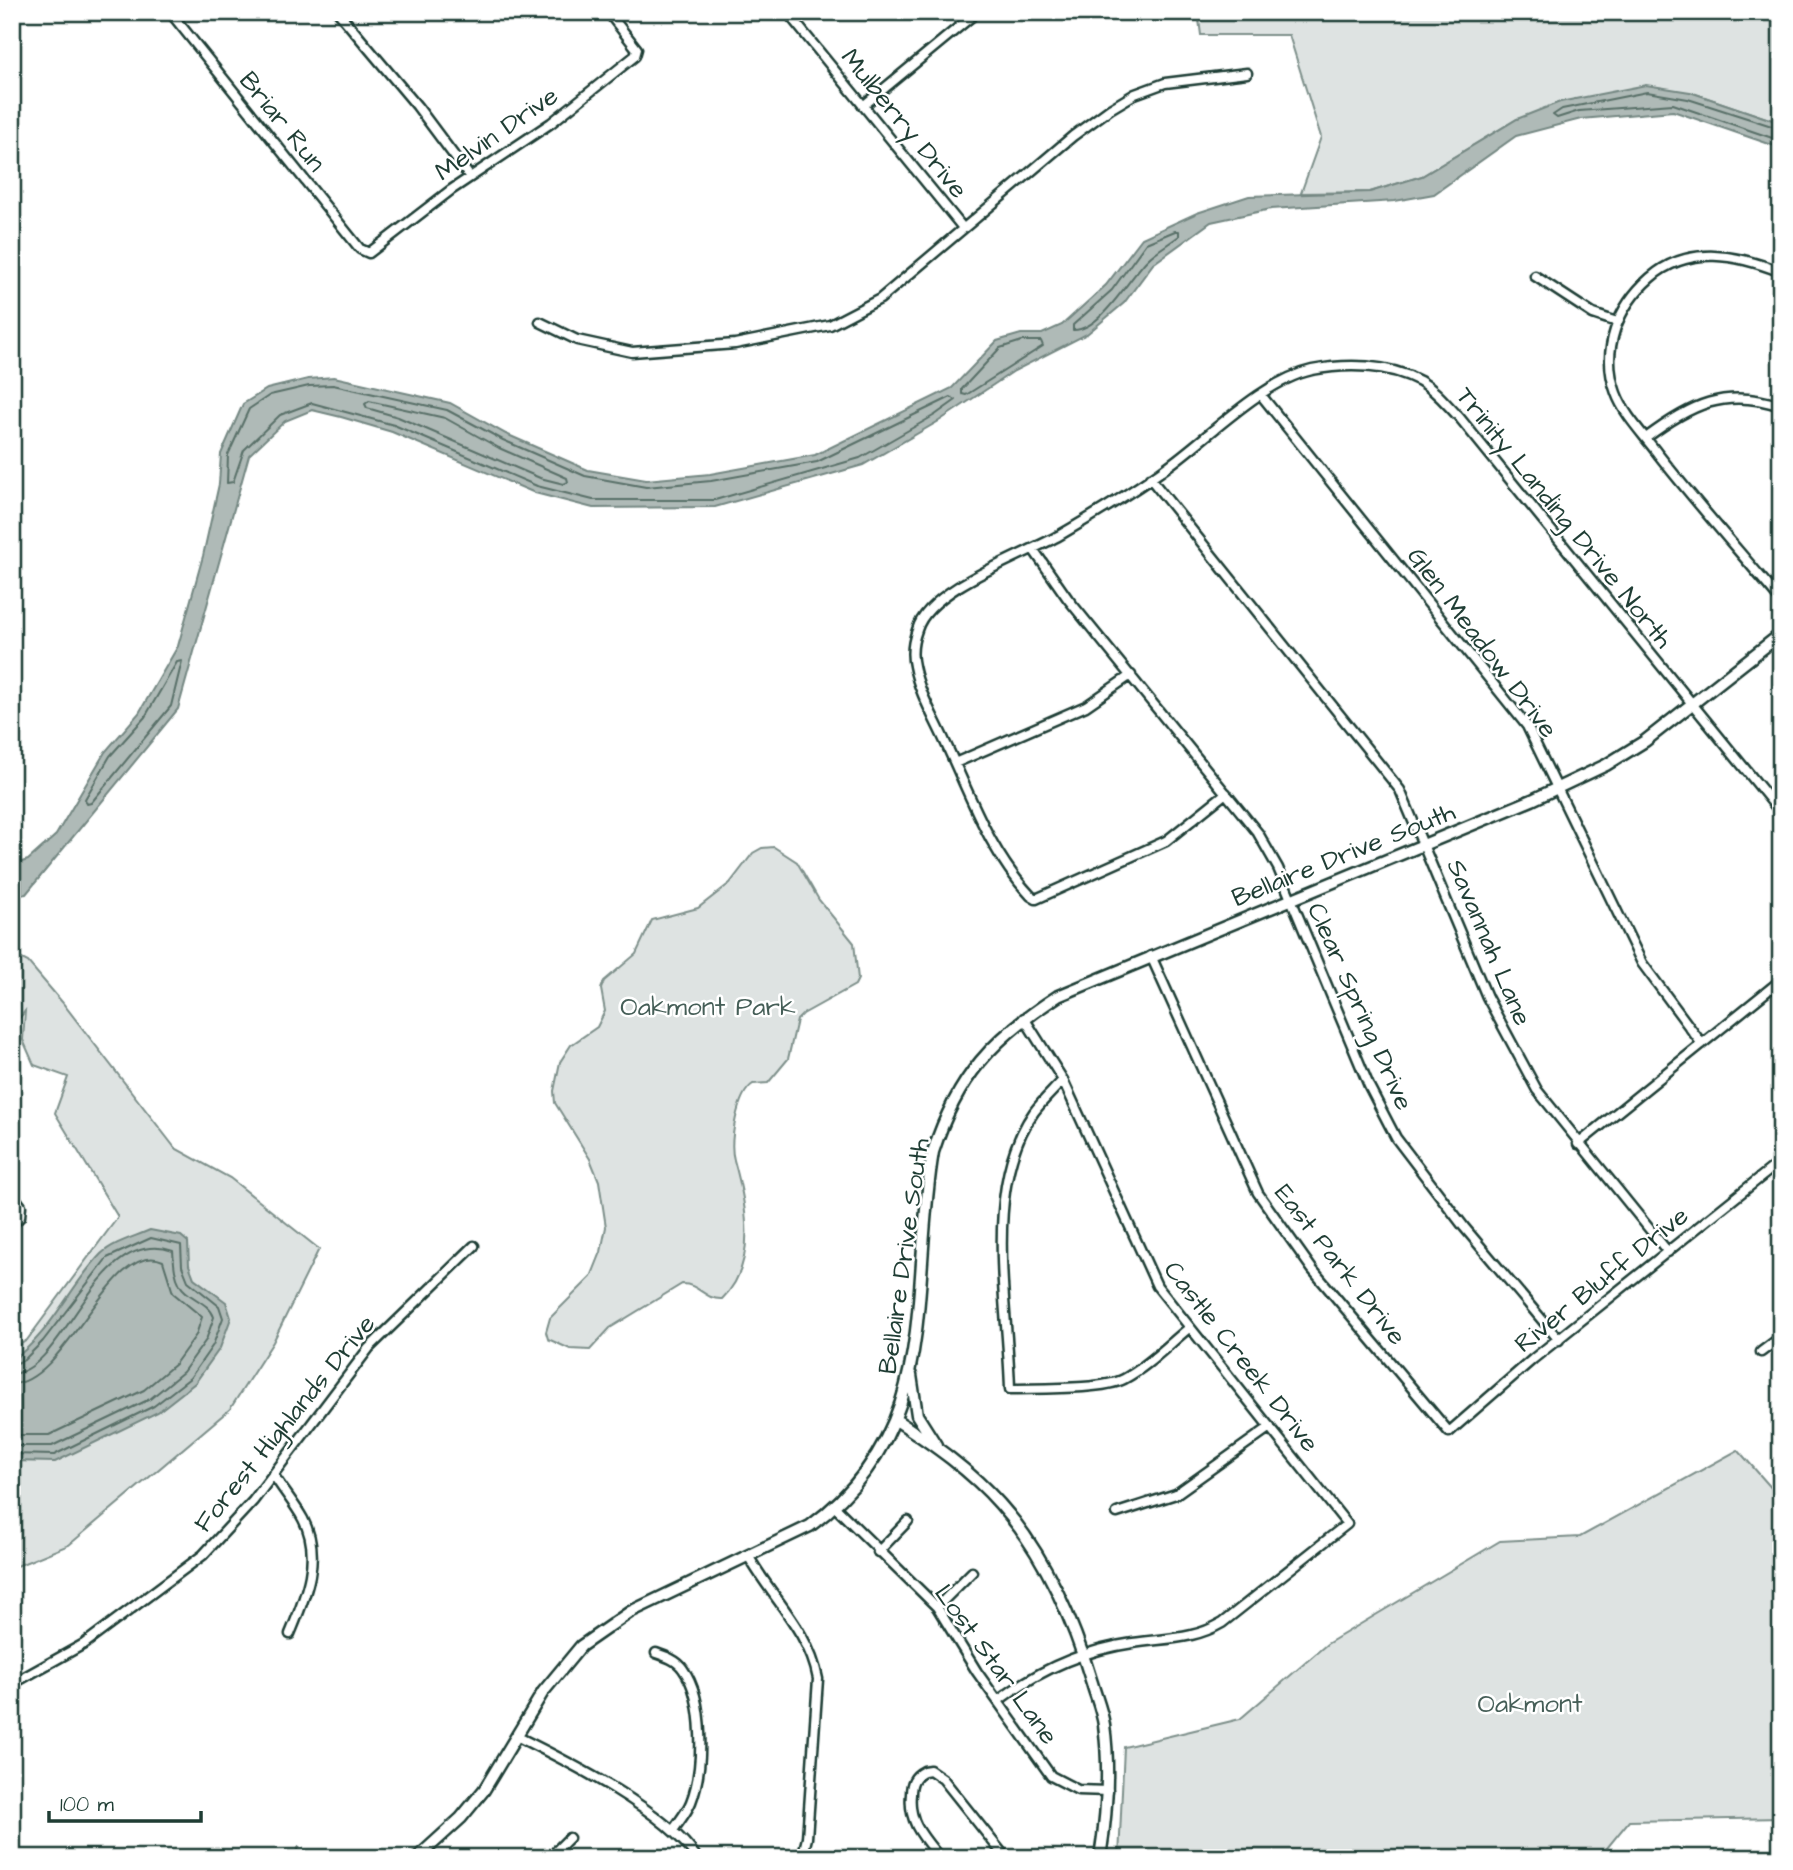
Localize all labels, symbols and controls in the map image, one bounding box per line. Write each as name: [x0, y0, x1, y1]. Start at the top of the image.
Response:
street label: Mulberry Drive: [831, 41, 976, 208]
street label: Briar Run: [231, 64, 334, 179]
street label: Melvin Drive: [428, 78, 566, 190]
street label: Trinity Landing Drive North: [1446, 379, 1681, 657]
street label: Glen Meadow Drive: [1398, 540, 1566, 745]
street label: Bellaire Drive South: [1226, 794, 1460, 916]
street label: Savannah Lane: [1438, 854, 1540, 1031]
street label: Clear Spring Drive: [1296, 897, 1422, 1117]
park label: Oakmont Park: [620, 989, 796, 1025]
street label: Bellaire Drive South: [870, 1136, 938, 1376]
street label: East Park Drive: [1266, 1176, 1415, 1353]
street label: River Bluff Drive: [1507, 1198, 1696, 1361]
street label: Castle Creek Drive: [1155, 1253, 1327, 1460]
street label: Forest Highlands Drive: [186, 1307, 386, 1541]
street label: Lost Star Lane: [926, 1577, 1067, 1752]
park label: Oakmont: [1478, 1686, 1583, 1722]
scale bar: [49, 1779, 201, 1823]
text: 100 m: [60, 1790, 115, 1819]

